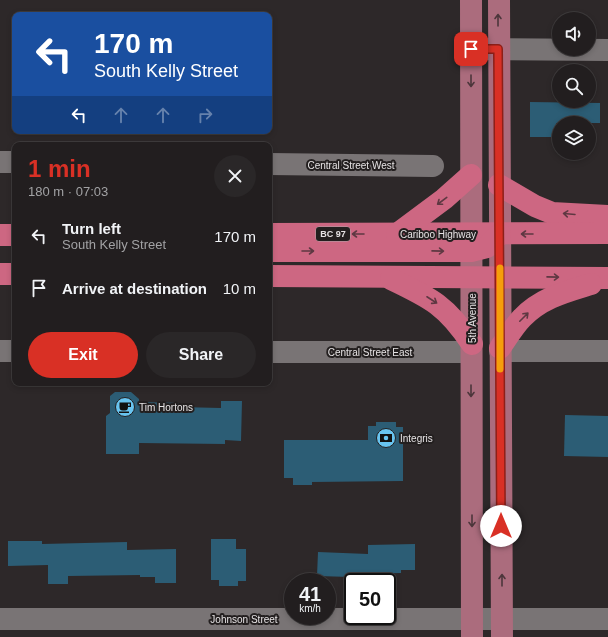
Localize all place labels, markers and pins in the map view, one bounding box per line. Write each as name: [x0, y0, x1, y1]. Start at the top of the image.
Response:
pin: [454, 32, 488, 66]
cafe icon: Tim Hortons: [114, 396, 136, 418]
place label: Tim Hortons: [139, 402, 193, 413]
bank icon: Integris: [375, 427, 397, 449]
place label: Integris: [400, 433, 433, 444]

